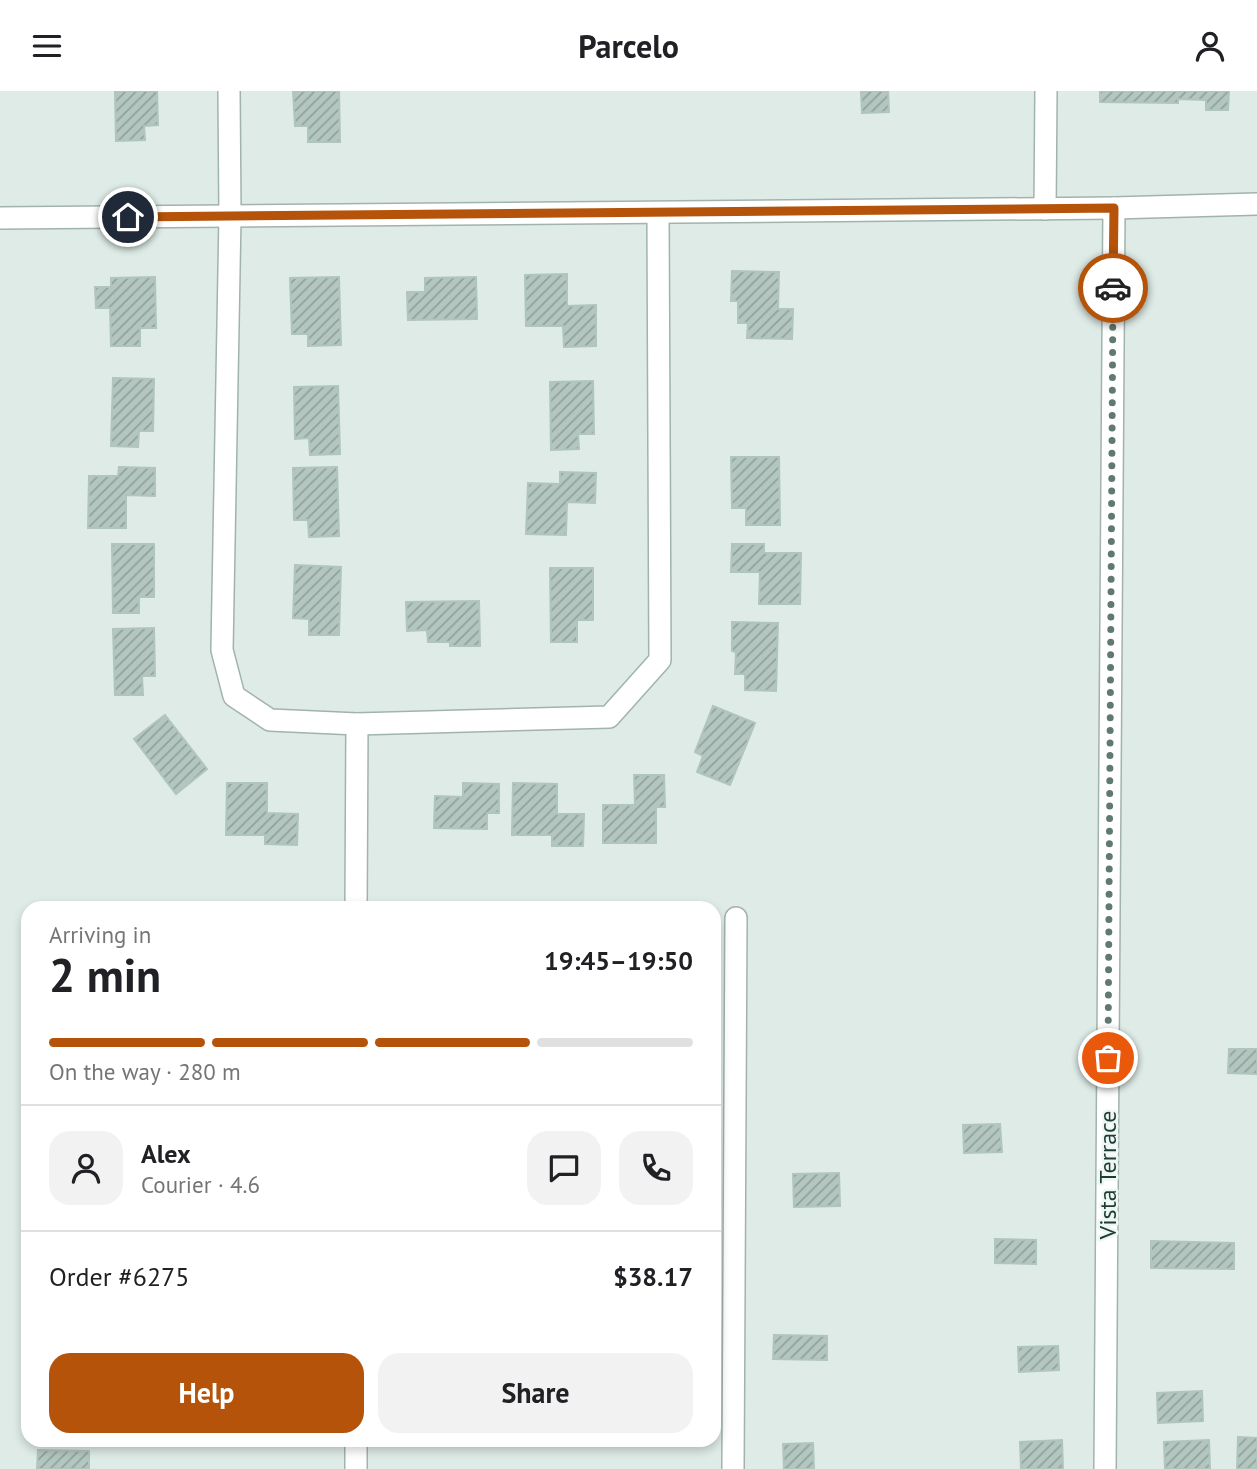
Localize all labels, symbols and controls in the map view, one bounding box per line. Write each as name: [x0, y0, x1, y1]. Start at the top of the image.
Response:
text: Parcelo: [578, 25, 679, 67]
icon: menu: [28, 27, 66, 65]
icon: person: [1191, 27, 1229, 65]
pin: [98, 187, 158, 247]
icon: home: [109, 198, 147, 236]
courier: [1078, 253, 1148, 323]
icon: car: [1094, 269, 1132, 307]
text: Arriving in: [49, 920, 151, 949]
text: 19:45–19:50: [544, 944, 693, 977]
text: 2 min: [49, 945, 161, 1005]
pin: [1078, 1028, 1138, 1088]
icon: bag: [1089, 1039, 1127, 1077]
text: On the way · 280 m: [49, 1057, 241, 1086]
street label: Vista Terrace: [1092, 1111, 1123, 1241]
button: person: [49, 1131, 123, 1205]
button: chat: [527, 1131, 601, 1205]
button: phone: [619, 1131, 693, 1205]
text: Alex: [141, 1137, 191, 1170]
text: Courier · 4.6: [141, 1170, 260, 1199]
text: Order #6275: [49, 1260, 189, 1293]
text: $38.17: [613, 1260, 693, 1293]
button: Help: [49, 1353, 364, 1433]
button: Share: [378, 1353, 693, 1433]

